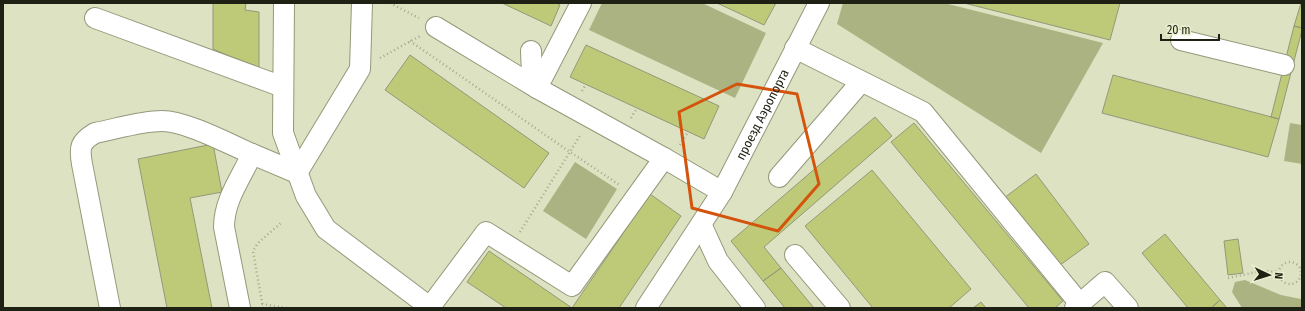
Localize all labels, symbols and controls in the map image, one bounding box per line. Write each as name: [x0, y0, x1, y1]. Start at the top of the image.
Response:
scale bar: [1161, 16, 1219, 42]
text: 20 m: [1167, 23, 1191, 37]
street label: проезд Аэропорта: [732, 66, 791, 162]
north arrow: [1249, 255, 1289, 295]
text: N: [1272, 272, 1285, 279]

